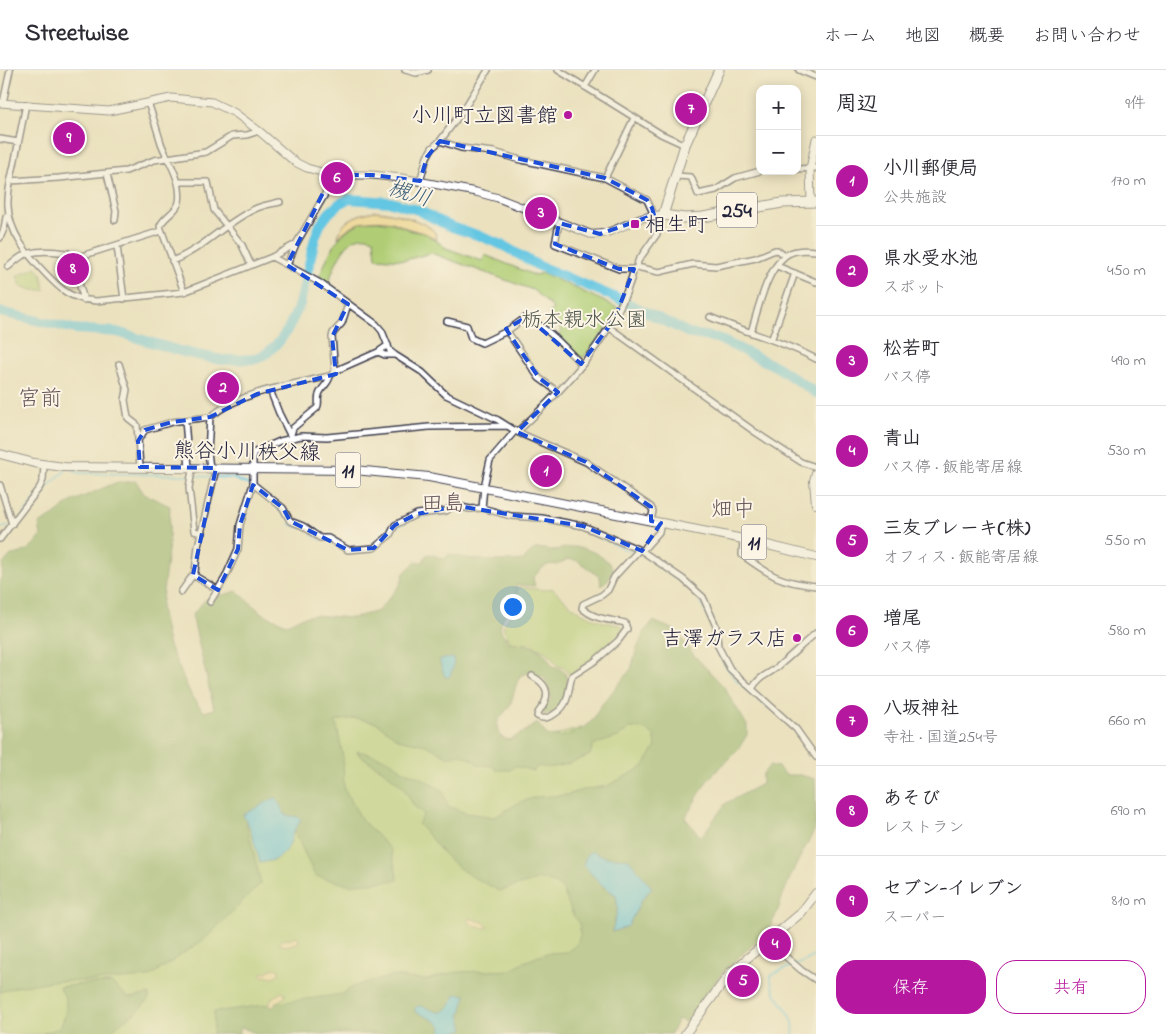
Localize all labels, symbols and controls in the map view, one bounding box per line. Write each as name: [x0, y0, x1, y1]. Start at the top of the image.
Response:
text: Streetwise: [25, 17, 129, 52]
text: ホーム: [824, 24, 877, 50]
text: 地図: [905, 24, 941, 50]
text: 概要: [969, 24, 1005, 50]
text: お問い合わせ: [1033, 24, 1141, 50]
map controls: [756, 85, 801, 175]
button: +: [756, 85, 801, 130]
pin: 7: [675, 90, 707, 128]
text: 周辺: [836, 90, 878, 120]
text: 9件: [1125, 92, 1146, 116]
place label: 小川町立図書館: [411, 102, 558, 132]
marker: 小川町立図書館: [562, 109, 574, 121]
pin: 9: [53, 119, 85, 157]
button: −: [756, 130, 801, 175]
text: 小川郵便局: [883, 156, 978, 183]
pin: 6: [321, 159, 353, 197]
text: 1: [849, 169, 855, 193]
text: 170 m: [1111, 169, 1146, 193]
water label: 槻川: [383, 173, 435, 217]
text: 公共施設: [883, 186, 947, 210]
road number: 254: [717, 192, 757, 228]
pin: 3: [525, 194, 557, 232]
place label: 相生町: [645, 211, 708, 241]
marker: 相生町: [629, 218, 641, 230]
text: 県水受水池: [883, 246, 978, 273]
pin: 8: [57, 250, 89, 288]
text: 2: [848, 259, 856, 283]
text: 450 m: [1107, 259, 1146, 283]
text: スポット: [883, 276, 947, 300]
park label: 栃本親水公園: [521, 306, 647, 336]
text: 松若町: [883, 336, 940, 363]
text: 3: [849, 349, 855, 373]
text: 490 m: [1111, 349, 1146, 373]
text: バス停: [883, 366, 931, 390]
pin: 2: [207, 369, 239, 407]
district label: 宮前: [18, 384, 62, 416]
text: 青山: [883, 426, 921, 453]
street label: 熊谷小川秩父線: [173, 437, 321, 469]
text: 4: [849, 439, 855, 463]
text: 530 m: [1107, 439, 1146, 463]
road number: 11: [336, 452, 360, 488]
pin: 1: [530, 452, 562, 490]
text: バス停 · 飯能寄居線: [883, 456, 1022, 480]
district label: 田島: [421, 489, 465, 521]
district label: 畑中: [711, 495, 755, 527]
text: 三友ブレーキ(株): [883, 516, 1030, 543]
road number: 11: [742, 524, 766, 560]
text: 5: [847, 529, 857, 553]
text: 550 m: [1104, 529, 1146, 553]
text: オフィス · 飯能寄居線: [883, 546, 1038, 570]
your location: [500, 594, 526, 620]
text: 増尾: [883, 606, 921, 633]
text: 6: [848, 619, 856, 643]
text: 580 m: [1108, 619, 1146, 643]
place label: 吉澤ガラス店: [662, 625, 787, 655]
marker: 吉澤ガラス店: [791, 632, 803, 644]
text: バス停: [883, 636, 931, 660]
text: 八坂神社: [883, 696, 959, 723]
text: 7: [849, 709, 855, 733]
text: 660 m: [1109, 709, 1146, 733]
text: 寺社 · 国道254号: [883, 726, 998, 750]
text: あそび: [883, 786, 940, 813]
text: 8: [849, 799, 855, 823]
text: 690 m: [1111, 799, 1146, 823]
text: レストラン: [883, 816, 964, 840]
text: セブン-イレブン: [883, 876, 1023, 903]
text: 9: [850, 889, 854, 913]
text: 810 m: [1112, 889, 1146, 913]
text: スーパー: [883, 906, 946, 930]
pin: 4: [759, 925, 791, 963]
button: 保存: [836, 960, 986, 1014]
button: 共有: [996, 960, 1146, 1014]
pin: 5: [727, 962, 759, 1000]

